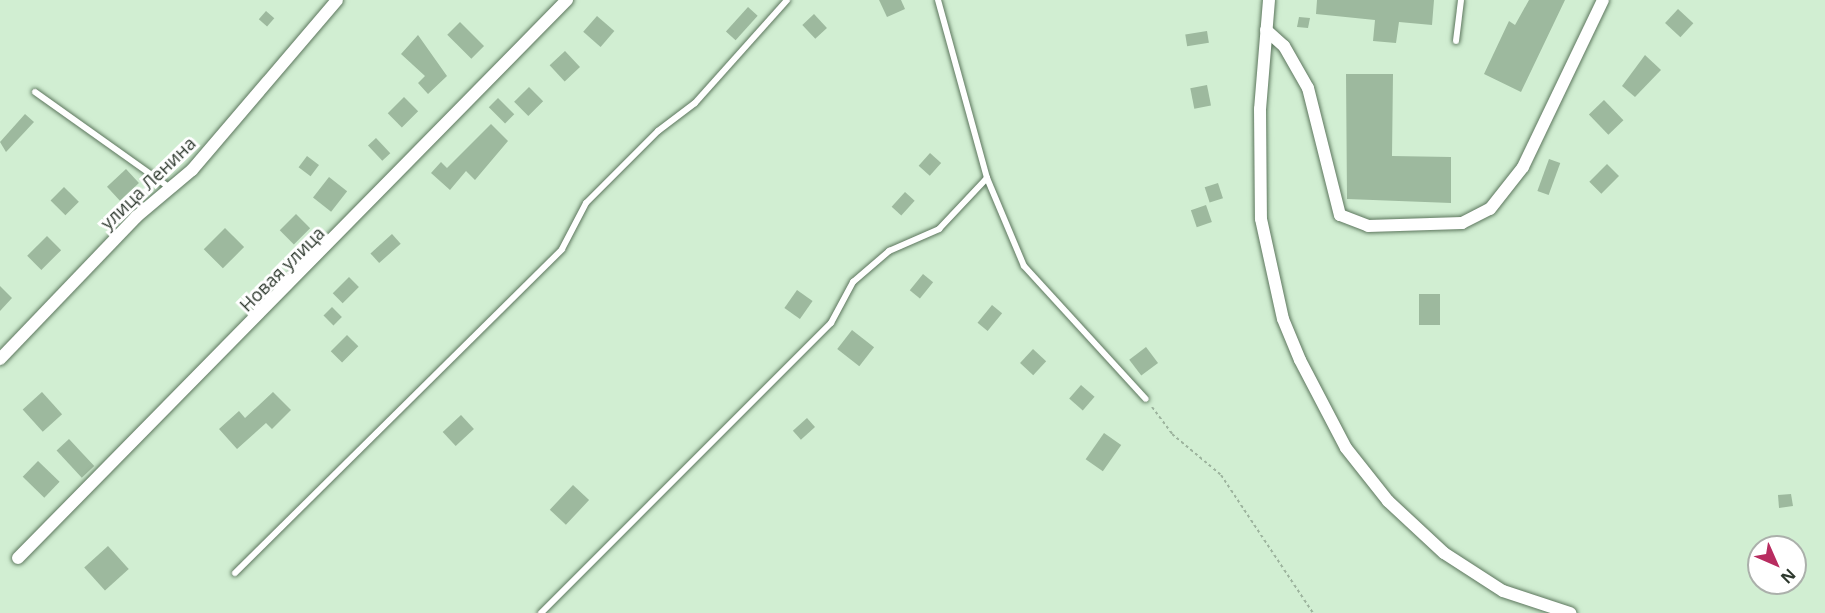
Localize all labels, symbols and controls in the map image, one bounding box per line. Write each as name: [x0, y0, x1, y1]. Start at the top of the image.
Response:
street label: улица Ленина: [96, 132, 200, 234]
street label: Новая улица: [235, 222, 329, 316]
north arrow: [1747, 535, 1807, 595]
text: N: [1776, 564, 1801, 589]

